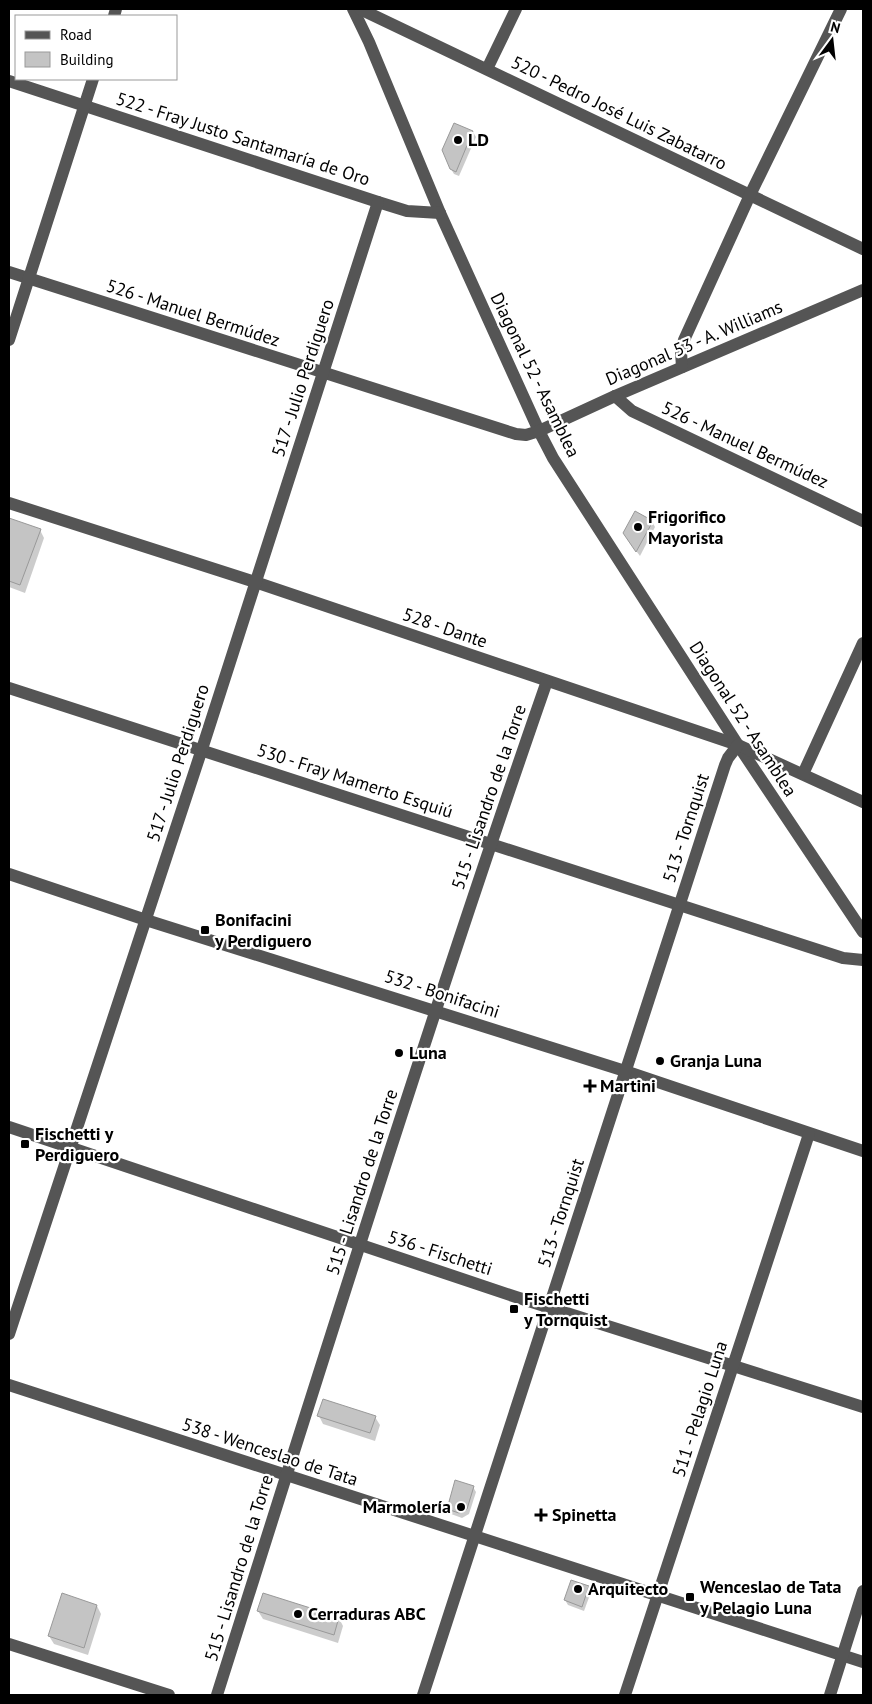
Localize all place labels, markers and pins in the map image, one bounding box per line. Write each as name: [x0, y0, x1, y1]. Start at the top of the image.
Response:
place label: LD: [468, 128, 489, 151]
marker: LD: [452, 134, 464, 146]
place label: Frigorifico Mayorista: [648, 505, 726, 549]
marker: Frigorifico Mayorista: [632, 521, 644, 533]
place label: Bonifacini y Perdiguero: [214, 908, 312, 952]
marker: Bonifacini y Perdiguero: [199, 924, 211, 936]
place label: Luna: [409, 1041, 447, 1064]
marker: Luna: [393, 1047, 405, 1059]
place label: Granja Luna: [670, 1049, 762, 1072]
marker: Granja Luna: [654, 1055, 666, 1067]
place label: Martini: [600, 1074, 656, 1097]
marker: Martini: [584, 1080, 596, 1092]
place label: Fischetti y Perdiguero: [35, 1122, 119, 1166]
marker: Fischetti y Perdiguero: [19, 1138, 31, 1150]
place label: Fischetti y Tornquist: [523, 1287, 608, 1331]
marker: Fischetti y Tornquist: [508, 1303, 520, 1315]
place label: Marmolería: [363, 1495, 451, 1518]
marker: Marmolería: [455, 1501, 467, 1513]
place label: Spinetta: [552, 1503, 616, 1526]
marker: Spinetta: [534, 1508, 548, 1522]
place label: Wenceslao de Tata y Pelagio Luna: [699, 1575, 841, 1619]
place label: Arquitecto: [588, 1577, 669, 1600]
marker: Arquitecto: [572, 1583, 584, 1595]
marker: Wenceslao de Tata y Pelagio Luna: [684, 1591, 696, 1603]
place label: Cerraduras ABC: [308, 1602, 426, 1625]
marker: Cerraduras ABC: [292, 1608, 304, 1620]

